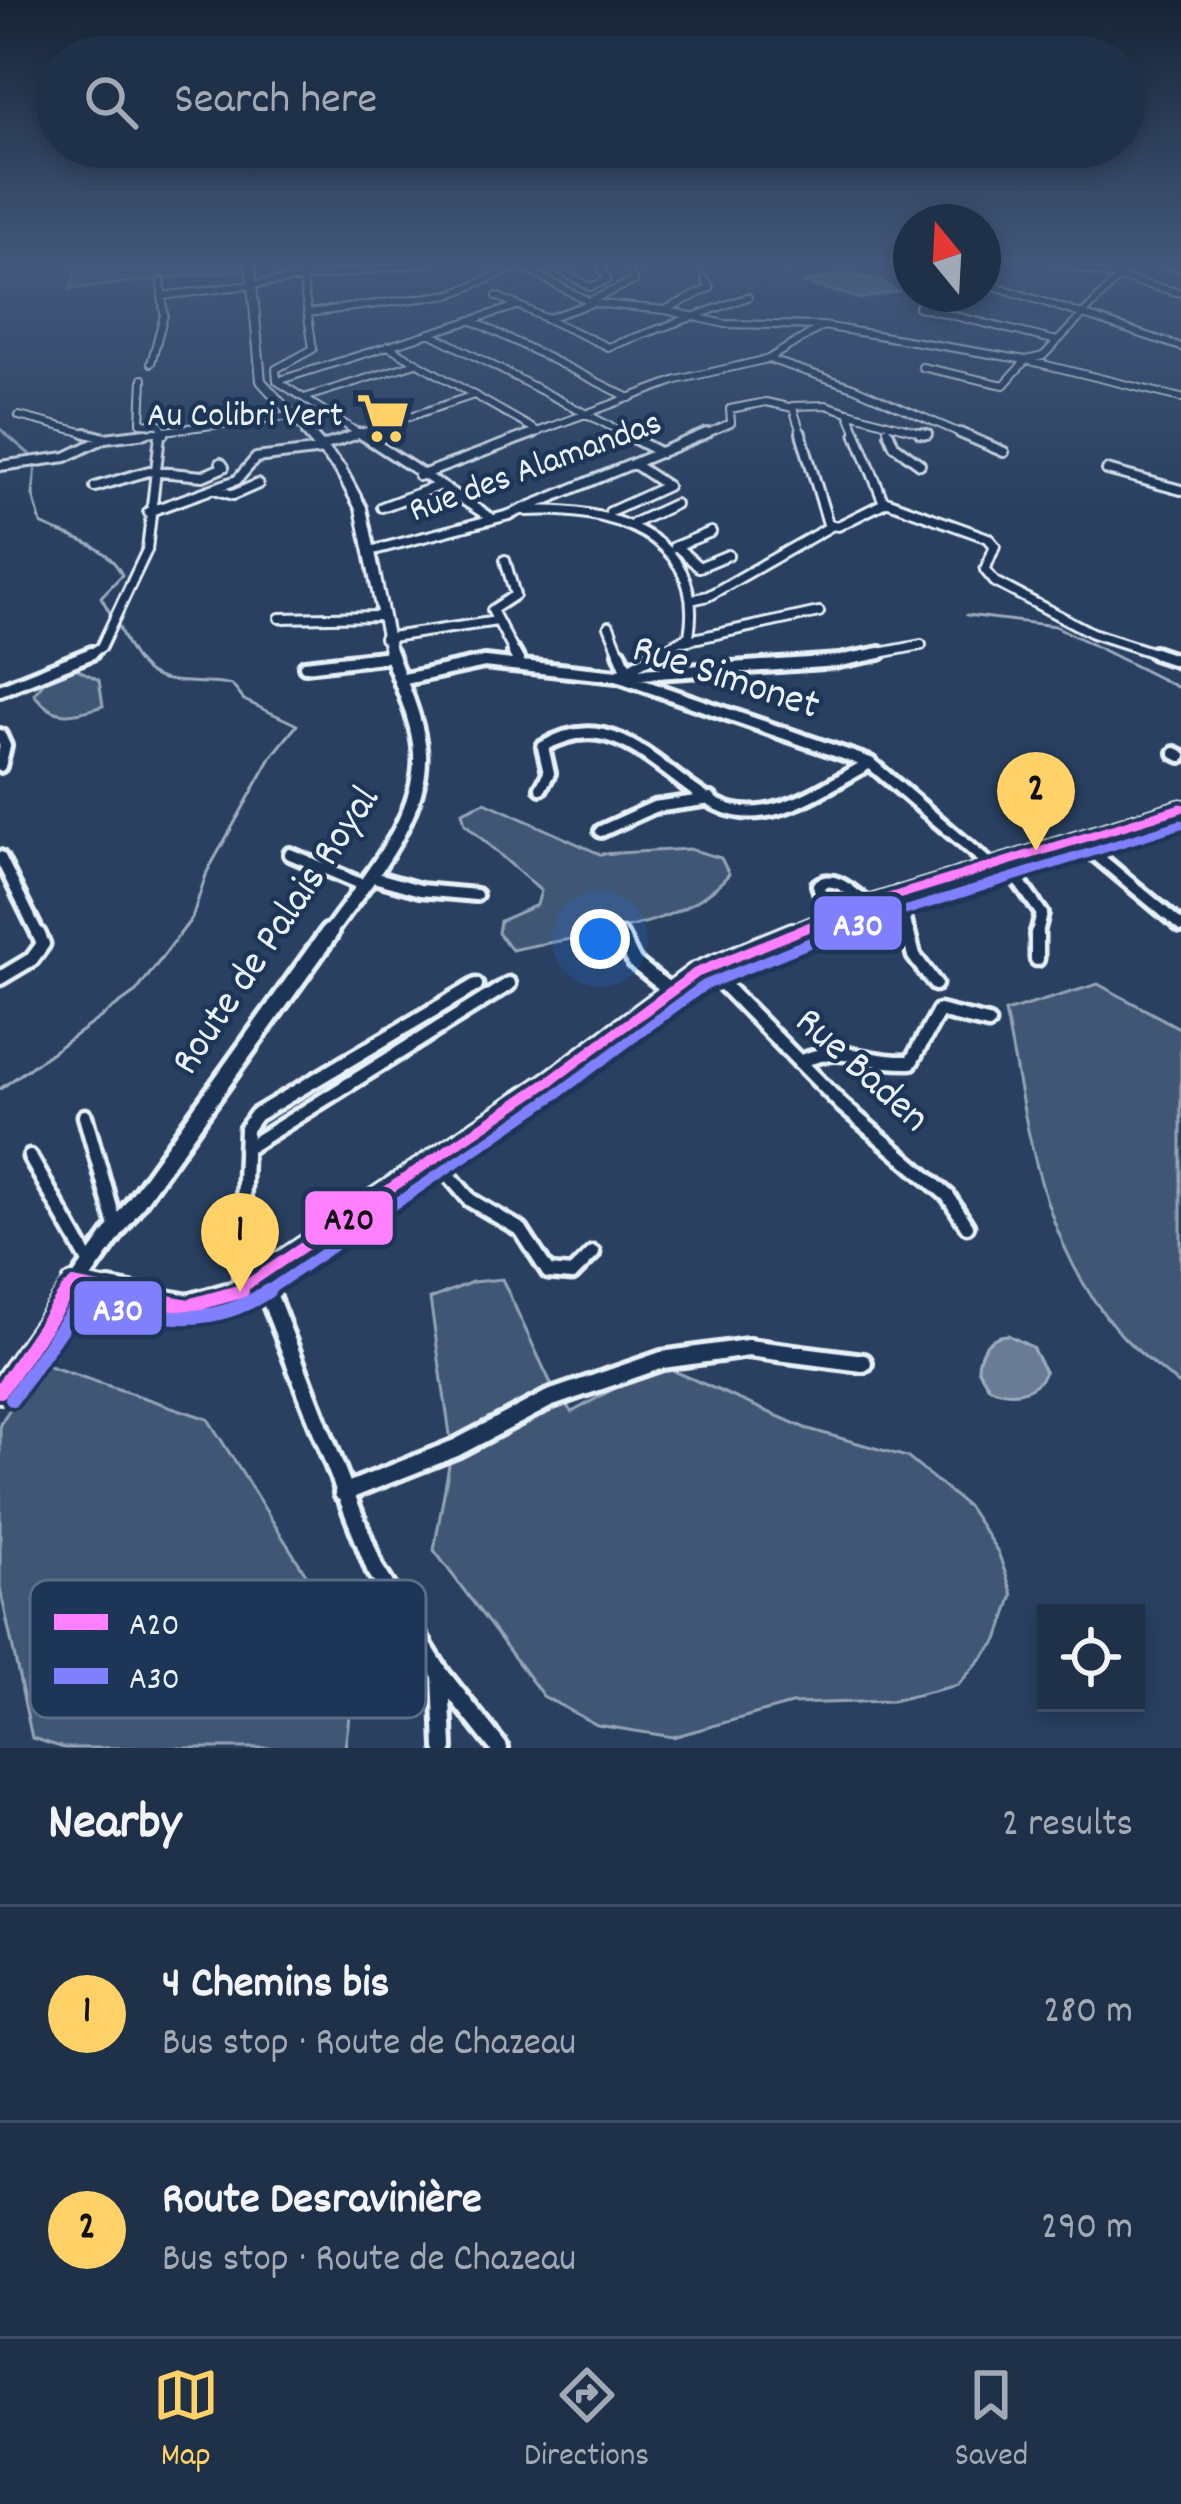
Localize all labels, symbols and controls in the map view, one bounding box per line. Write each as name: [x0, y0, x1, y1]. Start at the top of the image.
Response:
search box: [36, 36, 1145, 168]
icon: search: [78, 69, 144, 135]
text: Search here: [174, 70, 377, 134]
north arrow: [893, 204, 1001, 312]
supermarket icon: Au Colibri Vert: [354, 389, 412, 447]
place label: Au Colibri Vert: [147, 392, 343, 444]
street label: Rue des Alamandas: [402, 399, 670, 539]
street label: Rue Simonet: [624, 622, 826, 738]
pin: 2: [997, 752, 1075, 851]
street label: Route de Palais Royal: [159, 775, 397, 1089]
line badge: A30: [812, 894, 904, 952]
text: A30: [833, 905, 883, 952]
your location: [570, 909, 630, 969]
street label: Rue Baden: [779, 995, 941, 1149]
line badge: A20: [303, 1189, 395, 1247]
pin: 1: [201, 1193, 279, 1292]
text: A20: [324, 1199, 374, 1246]
line badge: A30: [72, 1279, 164, 1337]
text: A30: [93, 1290, 143, 1337]
legend: [30, 1580, 426, 1718]
text: A20: [129, 1604, 179, 1651]
map controls: [1037, 1604, 1145, 1712]
button: locate: [1037, 1604, 1145, 1712]
text: A30: [129, 1658, 180, 1705]
text: Nearby: [48, 1790, 181, 1862]
text: 2 results: [1002, 1799, 1133, 1854]
text: 4 Chemins bis: [162, 1954, 389, 2018]
text: 1: [83, 1986, 91, 2041]
text: 280 m: [1043, 1986, 1133, 2041]
text: Bus stop · Route de Chazeau: [162, 2018, 576, 2073]
text: Route Desravinière: [162, 2170, 482, 2234]
text: 2: [78, 2202, 96, 2257]
text: 290 m: [1041, 2202, 1133, 2257]
text: Bus stop · Route de Chazeau: [162, 2234, 576, 2289]
tab: Map: [153, 2362, 219, 2481]
tab: Directions: [524, 2362, 649, 2481]
tab: Saved: [955, 2362, 1028, 2481]

